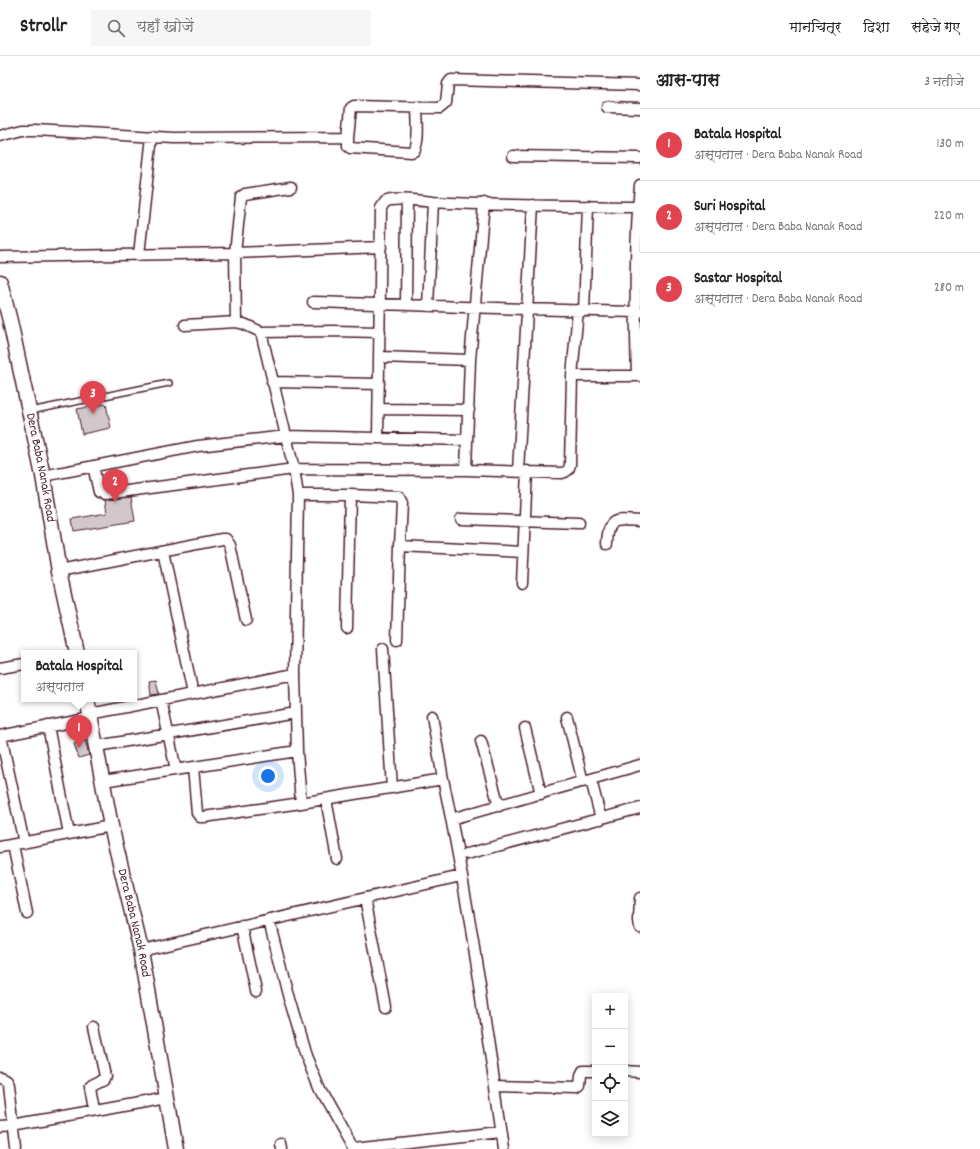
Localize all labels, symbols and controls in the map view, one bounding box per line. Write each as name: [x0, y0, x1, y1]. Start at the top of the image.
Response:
search box: [91, 10, 371, 46]
text: Strollr: [20, 14, 67, 41]
icon: search: [105, 17, 127, 39]
text: यहाँ खोजें: [137, 17, 194, 39]
text: मानचित्र: [789, 18, 841, 38]
text: दिशा: [863, 18, 890, 38]
text: सहेजे गए: [912, 18, 960, 38]
text: आस-पास: [656, 70, 720, 94]
text: 3 नतीजे: [924, 73, 964, 92]
text: Batala Hospital: [694, 124, 781, 146]
text: 1: [668, 135, 670, 154]
text: 130 m: [936, 135, 964, 154]
text: अस्पताल · Dera Baba Nanak Road: [694, 146, 862, 165]
text: Suri Hospital: [694, 196, 765, 218]
text: 2: [666, 207, 672, 226]
text: 220 m: [934, 207, 964, 226]
text: अस्पताल · Dera Baba Nanak Road: [694, 218, 862, 237]
text: Sastar Hospital: [694, 268, 782, 290]
text: 3: [666, 279, 672, 298]
text: 280 m: [934, 279, 964, 298]
text: अस्पताल · Dera Baba Nanak Road: [694, 290, 862, 309]
pin: 3: [80, 381, 106, 414]
street label: Dera Baba Nanak Road: [20, 411, 60, 524]
pin: 2: [102, 469, 128, 502]
popup: [21, 650, 137, 702]
text: Batala Hospital: [35, 656, 123, 678]
text: अस्पताल: [35, 678, 84, 697]
pin: 1: [66, 715, 92, 748]
your location: [258, 766, 278, 786]
street label: Dera Baba Nanak Road: [112, 867, 155, 979]
map controls: [592, 993, 628, 1137]
button: +: [592, 993, 628, 1029]
button: −: [592, 1029, 628, 1065]
button: locate: [592, 1065, 628, 1101]
button: layers: [592, 1101, 628, 1137]

